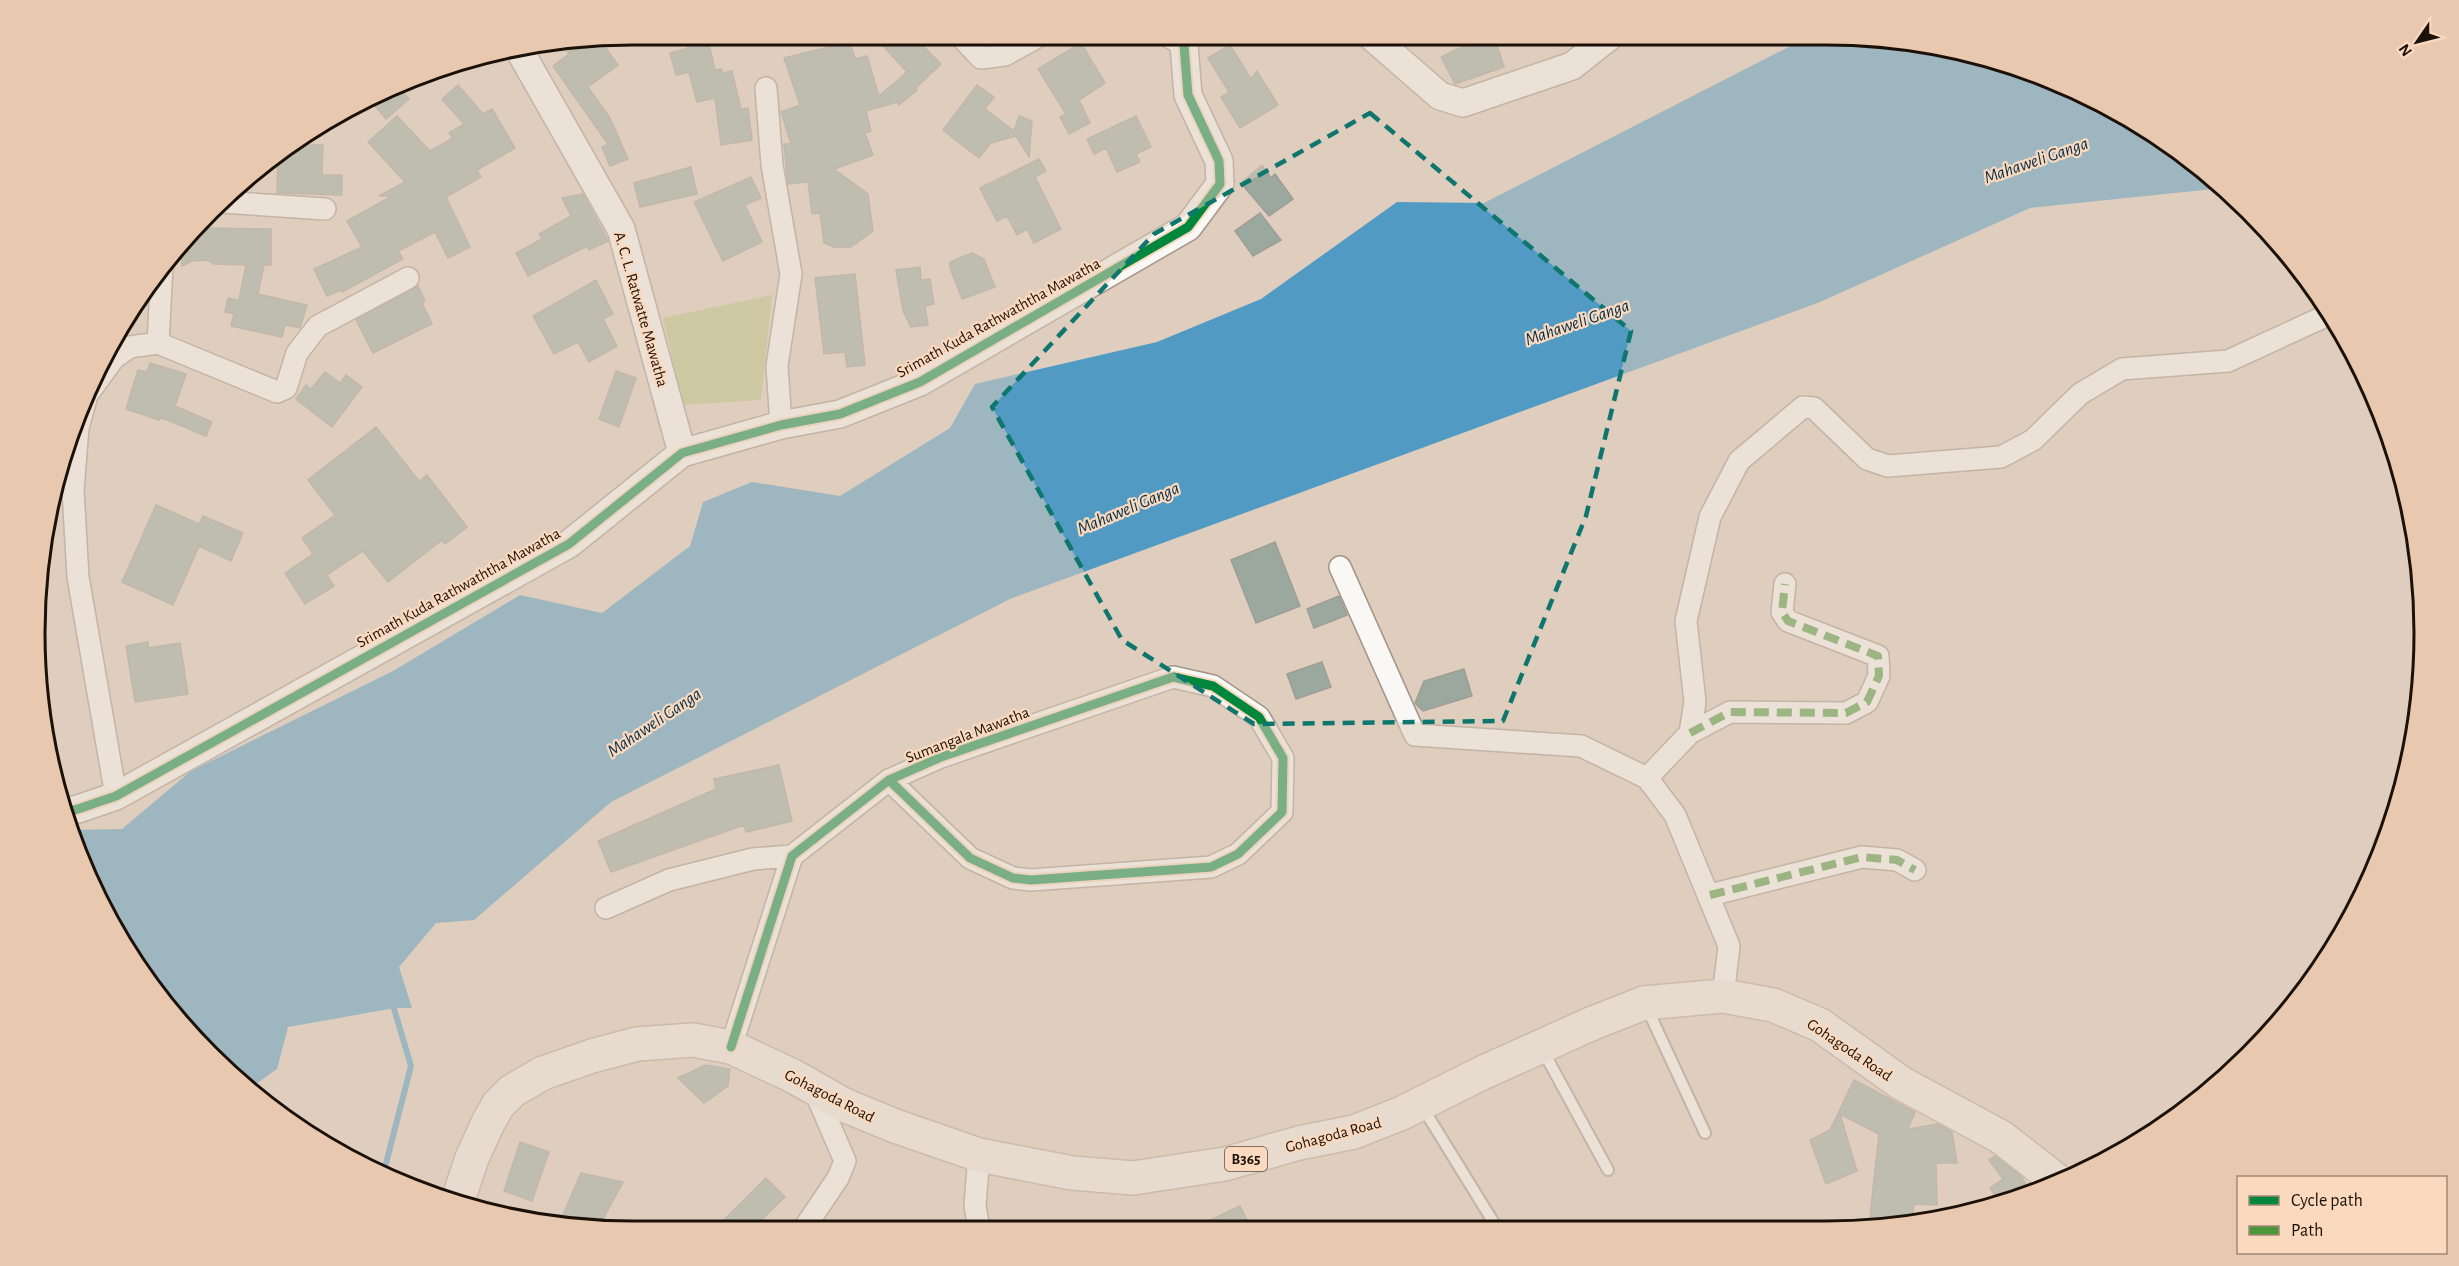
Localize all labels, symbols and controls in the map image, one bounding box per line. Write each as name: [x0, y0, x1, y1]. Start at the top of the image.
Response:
north arrow: [2387, 12, 2447, 72]
text: N: [2396, 41, 2415, 59]
water label: Mahaweli Ganga: [1982, 135, 2091, 187]
street label: A. C. L. Ratwatte Mawatha: [611, 230, 671, 389]
street label: Srimath Kuda Rathwaththa Mawatha: [894, 255, 1103, 381]
water label: Mahaweli Ganga: [1523, 297, 1632, 349]
water label: Mahaweli Ganga: [1075, 479, 1182, 539]
street label: Srimath Kuda Rathwaththa Mawatha: [354, 525, 563, 651]
water label: Mahaweli Ganga: [604, 685, 705, 761]
street label: Sumangala Mawatha: [903, 704, 1031, 766]
street label: Gohagoda Road: [1804, 1016, 1895, 1084]
street label: Gohagoda Road: [782, 1066, 877, 1125]
street label: Gohagoda Road: [1284, 1114, 1383, 1155]
road number: B365: [1225, 1147, 1267, 1171]
legend: [2237, 1176, 2447, 1254]
text: Cycle path: [2291, 1192, 2363, 1210]
text: Path: [2291, 1222, 2323, 1240]

